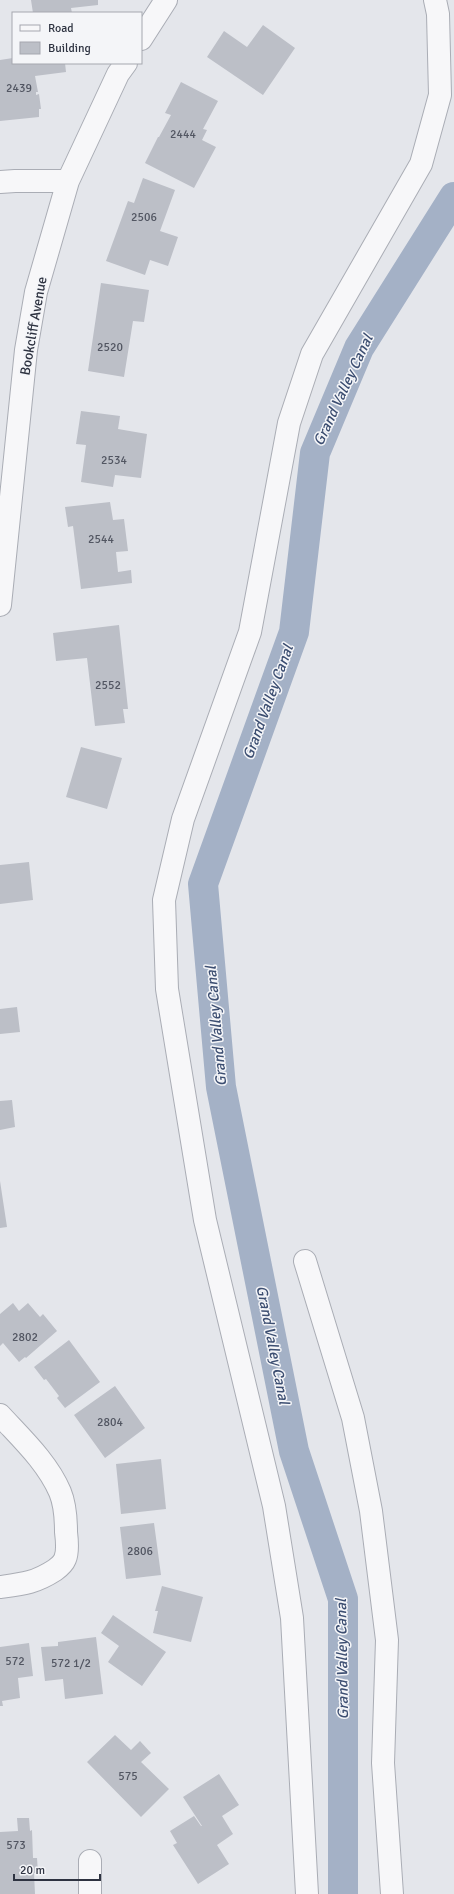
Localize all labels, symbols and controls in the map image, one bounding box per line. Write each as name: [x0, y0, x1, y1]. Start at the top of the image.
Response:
legend: [12, 12, 142, 64]
text: Road: [48, 21, 74, 36]
text: Building: [48, 41, 91, 56]
house number: 2439: [6, 81, 32, 96]
house number: 2444: [170, 127, 196, 142]
house number: 2506: [131, 210, 157, 225]
street label: Bookcliff Avenue: [16, 275, 51, 377]
water label: Grand Valley Canal: [309, 330, 377, 448]
house number: 2520: [97, 340, 123, 355]
house number: 2534: [101, 453, 127, 468]
house number: 2544: [88, 532, 114, 547]
water label: Grand Valley Canal: [239, 641, 298, 762]
house number: 2552: [95, 678, 121, 693]
water label: Grand Valley Canal: [202, 964, 230, 1087]
water label: Grand Valley Canal: [253, 1284, 294, 1407]
house number: 2802: [12, 1330, 38, 1345]
house number: 2804: [97, 1415, 123, 1430]
house number: 2806: [127, 1544, 153, 1559]
water label: Grand Valley Canal: [332, 1597, 352, 1719]
house number: 572: [5, 1654, 25, 1669]
house number: 572 1/2: [51, 1656, 91, 1671]
house number: 575: [118, 1769, 138, 1784]
house number: 573: [6, 1838, 26, 1853]
scale bar: [14, 1856, 100, 1882]
text: 20 m: [20, 1863, 45, 1878]

